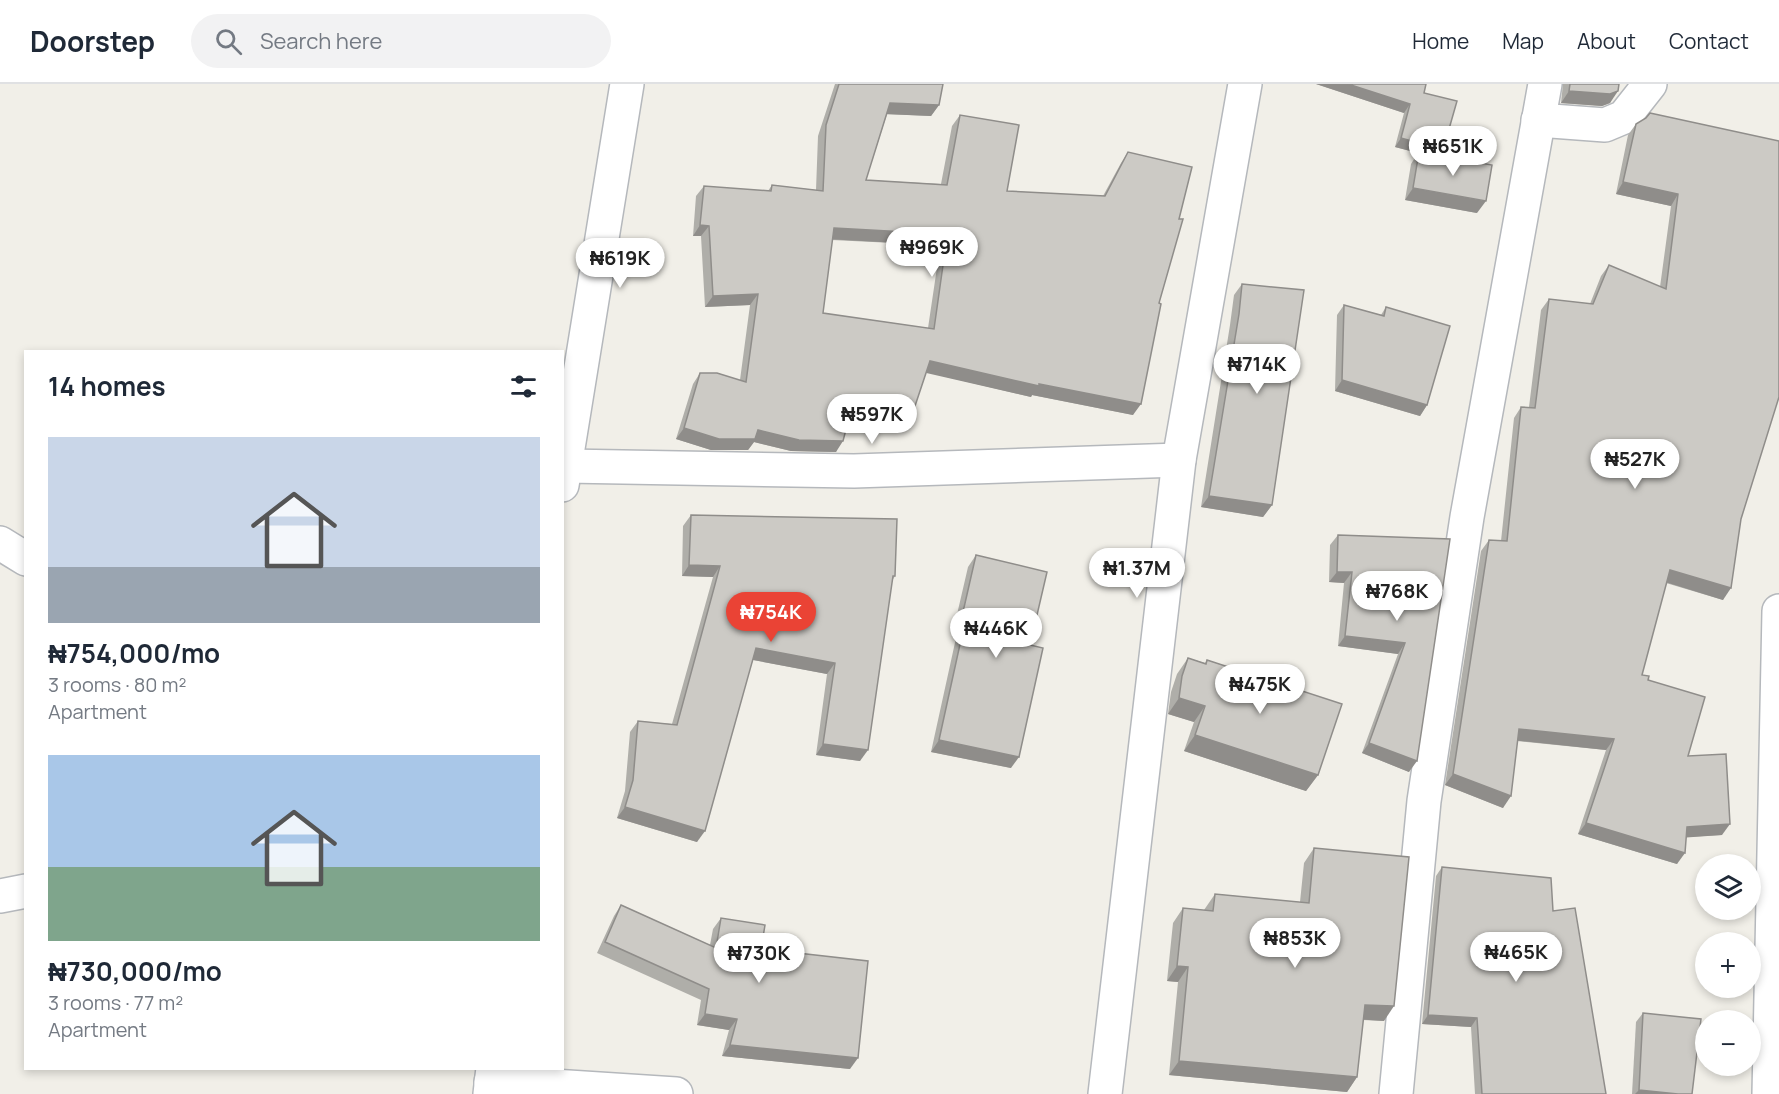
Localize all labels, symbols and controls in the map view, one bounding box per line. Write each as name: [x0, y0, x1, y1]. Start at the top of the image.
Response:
search box: [191, 14, 611, 68]
text: Doorstep: [30, 22, 155, 60]
icon: search: [212, 25, 245, 58]
text: Search here: [260, 26, 382, 56]
text: Home: [1412, 27, 1469, 55]
text: Map: [1502, 27, 1544, 55]
text: About: [1577, 27, 1636, 55]
text: Contact: [1669, 27, 1749, 55]
pin: ₦651K: [1411, 126, 1495, 177]
text: ₦651K: [1423, 132, 1483, 159]
pin: ₦969K: [890, 227, 974, 278]
text: ₦969K: [900, 233, 964, 260]
pin: ₦619K: [578, 238, 662, 289]
text: ₦619K: [590, 244, 650, 271]
pin: ₦714K: [1215, 344, 1299, 395]
text: ₦714K: [1228, 350, 1286, 377]
text: 14 homes: [48, 368, 166, 404]
icon: filters: [507, 370, 540, 403]
pin: ₦597K: [830, 394, 914, 445]
text: ₦597K: [841, 400, 903, 427]
pin: ₦527K: [1593, 439, 1677, 490]
text: ₦527K: [1604, 445, 1666, 472]
icon: home: [240, 476, 348, 584]
pin: ₦1.37M: [1088, 548, 1186, 599]
text: ₦1.37M: [1103, 554, 1171, 581]
pin: ₦768K: [1355, 571, 1439, 622]
text: ₦768K: [1366, 577, 1428, 604]
pin: ₦754K: [729, 592, 813, 643]
text: ₦754K: [740, 598, 802, 625]
pin: ₦446K: [954, 608, 1038, 659]
text: ₦446K: [964, 614, 1028, 641]
text: ₦754,000/mo: [48, 635, 220, 671]
pin: ₦475K: [1218, 664, 1302, 715]
text: ₦475K: [1229, 670, 1291, 697]
text: 3 rooms · 80 m²: [48, 671, 187, 698]
text: Apartment: [48, 698, 147, 725]
icon: home: [240, 794, 348, 902]
map controls: [1695, 854, 1761, 1076]
button: layers: [1695, 854, 1761, 920]
pin: ₦853K: [1253, 918, 1337, 969]
text: ₦853K: [1264, 924, 1326, 951]
pin: ₦465K: [1474, 932, 1558, 983]
button: +: [1695, 932, 1761, 998]
pin: ₦730K: [717, 933, 801, 984]
text: ₦465K: [1484, 938, 1548, 965]
text: ₦730K: [728, 939, 790, 966]
text: ₦730,000/mo: [48, 953, 222, 989]
text: 3 rooms · 77 m²: [48, 989, 183, 1016]
button: −: [1695, 1010, 1761, 1076]
text: Apartment: [48, 1016, 147, 1043]

